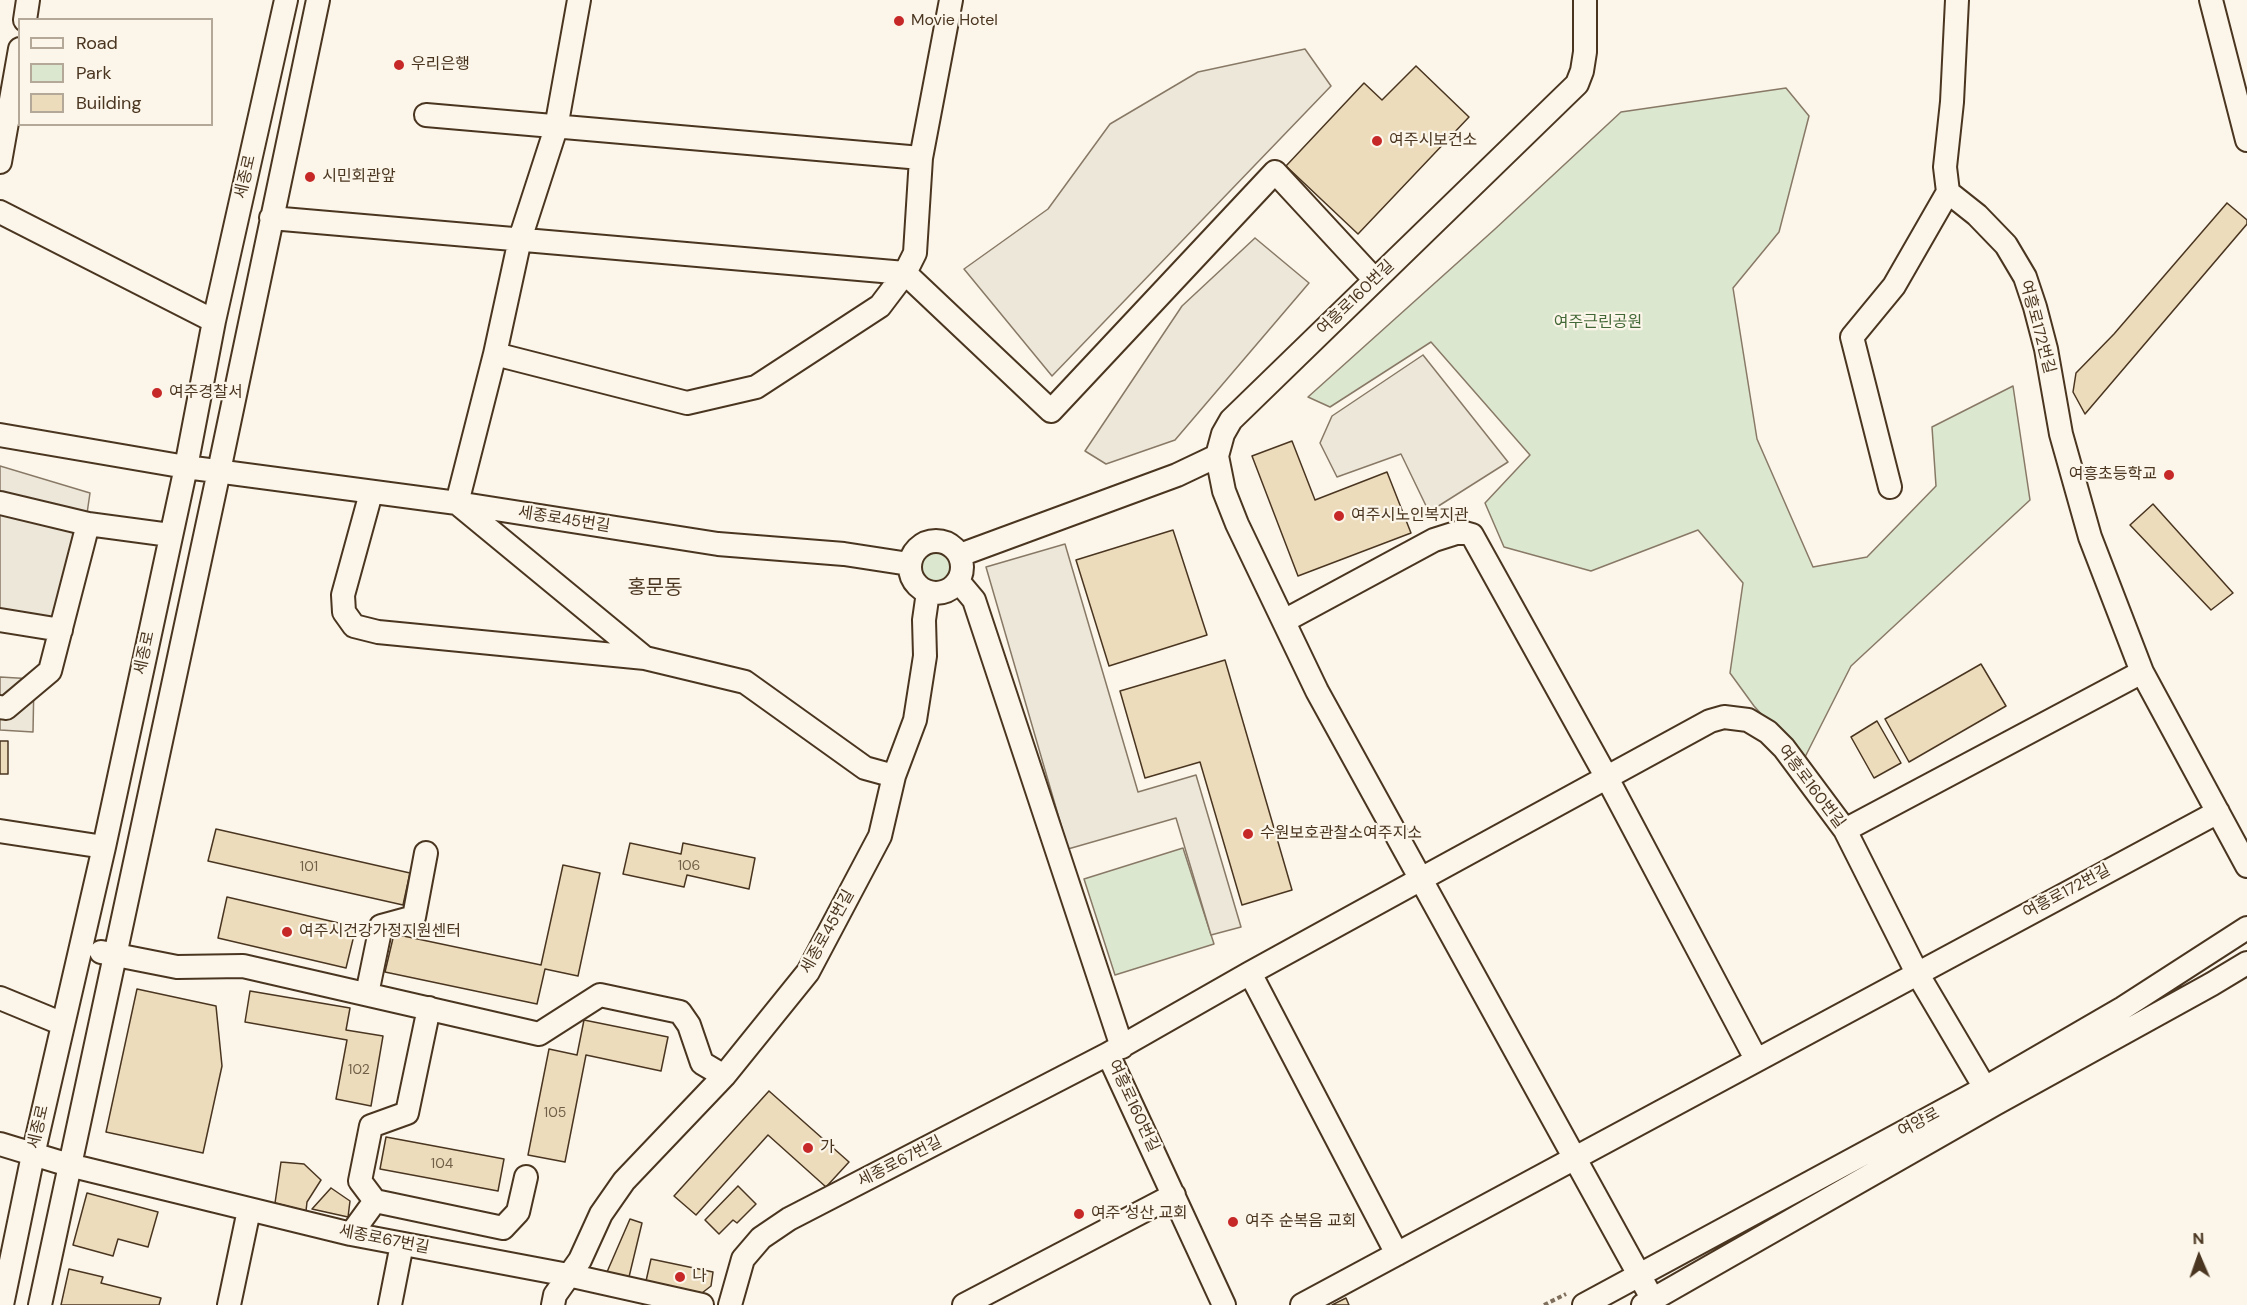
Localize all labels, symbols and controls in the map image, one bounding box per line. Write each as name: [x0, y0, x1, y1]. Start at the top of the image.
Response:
place label: Movie Hotel: [911, 11, 998, 31]
marker: Movie Hotel: [892, 14, 906, 28]
legend: [18, 18, 213, 126]
text: Road: [76, 31, 118, 55]
place label: 우리은행: [411, 55, 470, 75]
marker: 우리은행: [392, 58, 406, 72]
text: Park: [76, 61, 112, 85]
text: Building: [76, 91, 141, 115]
place label: 여주시보건소: [1389, 131, 1477, 151]
marker: 여주시보건소: [1370, 134, 1384, 148]
street label: 세종로: [232, 153, 260, 201]
place label: 시민회관앞: [322, 167, 396, 187]
marker: 시민회관앞: [303, 170, 317, 184]
street label: 여흥로160번길: [1314, 257, 1398, 339]
street label: 여흥로172번길: [2015, 278, 2059, 376]
park label: 여주근린공원: [1554, 313, 1642, 333]
place label: 여주경찰서: [169, 383, 243, 403]
marker: 여주경찰서: [150, 386, 164, 400]
place label: 여흥초등학교: [2069, 465, 2157, 485]
marker: 여흥초등학교: [2162, 468, 2176, 482]
street label: 세종로45번길: [517, 503, 611, 537]
place label: 여주시노인복지관: [1351, 506, 1469, 526]
marker: 여주시노인복지관: [1332, 509, 1346, 523]
district label: 홍문동: [627, 577, 683, 601]
street label: 세종로: [131, 629, 159, 677]
street label: 여흥로160번길: [1773, 741, 1849, 833]
place label: 수원보호관찰소여주지소: [1260, 824, 1422, 844]
marker: 수원보호관찰소여주지소: [1241, 827, 1255, 841]
house number: 106: [678, 858, 700, 874]
house number: 101: [300, 859, 318, 875]
street label: 여흥로172번길: [2020, 861, 2114, 923]
street label: 세종로45번길: [797, 887, 859, 977]
place label: 여주시건강가정지원센터: [299, 922, 461, 942]
marker: 여주시건강가정지원센터: [280, 925, 294, 939]
street label: 여흥로160번길: [1103, 1057, 1163, 1155]
house number: 102: [348, 1062, 370, 1078]
street label: 세종로: [25, 1103, 53, 1151]
street label: 여양로: [1895, 1104, 1943, 1142]
house number: 105: [544, 1105, 566, 1121]
street label: 세종로67번길: [855, 1133, 945, 1191]
place label: 가: [820, 1138, 835, 1158]
marker: 가: [801, 1141, 815, 1155]
house number: 104: [431, 1156, 453, 1172]
place label: 여주 성산 교회: [1091, 1204, 1188, 1224]
marker: 여주 성산 교회: [1072, 1207, 1086, 1221]
place label: 여주 순복음 교회: [1245, 1212, 1357, 1232]
marker: 여주 순복음 교회: [1226, 1215, 1240, 1229]
street label: 세종로67번길: [337, 1222, 431, 1258]
north arrow: [2169, 1227, 2229, 1287]
text: N: [2192, 1228, 2205, 1249]
place label: 나: [692, 1267, 707, 1287]
marker: 나: [673, 1270, 687, 1284]

